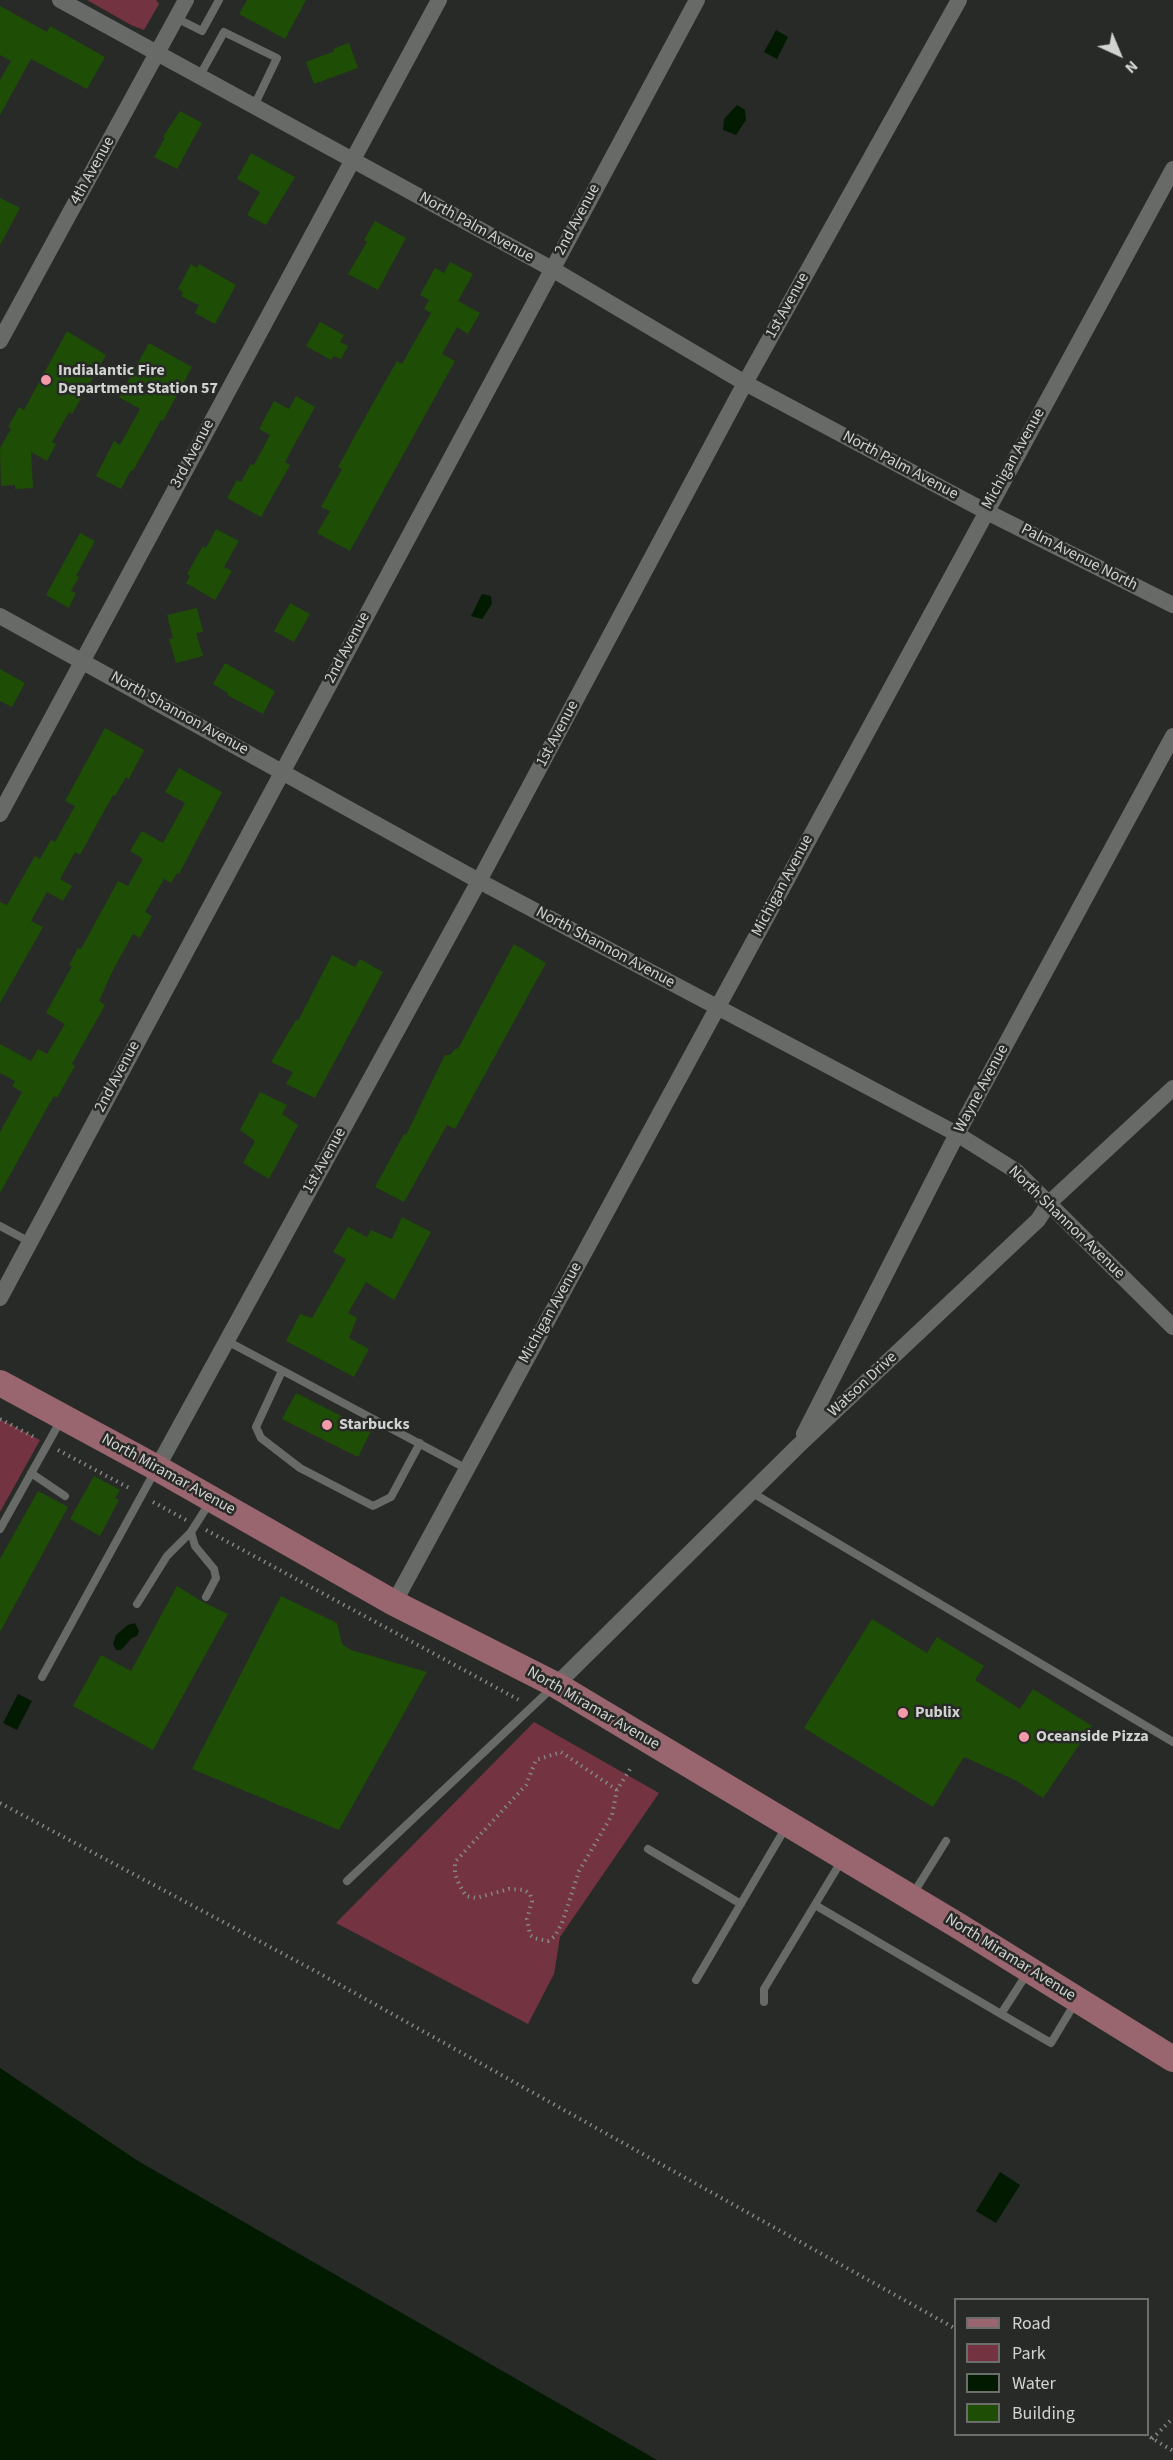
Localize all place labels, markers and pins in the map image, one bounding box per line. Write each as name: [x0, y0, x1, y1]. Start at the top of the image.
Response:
place label: Indialantic Fire Department Station 57: [58, 361, 218, 399]
marker: Indialantic Fire Department Station 57: [39, 373, 53, 387]
place label: Starbucks: [339, 1415, 410, 1435]
marker: Starbucks: [320, 1418, 334, 1432]
place label: Publix: [915, 1703, 960, 1723]
marker: Publix: [896, 1706, 910, 1720]
place label: Oceanside Pizza: [1036, 1727, 1149, 1747]
marker: Oceanside Pizza: [1017, 1730, 1031, 1744]

